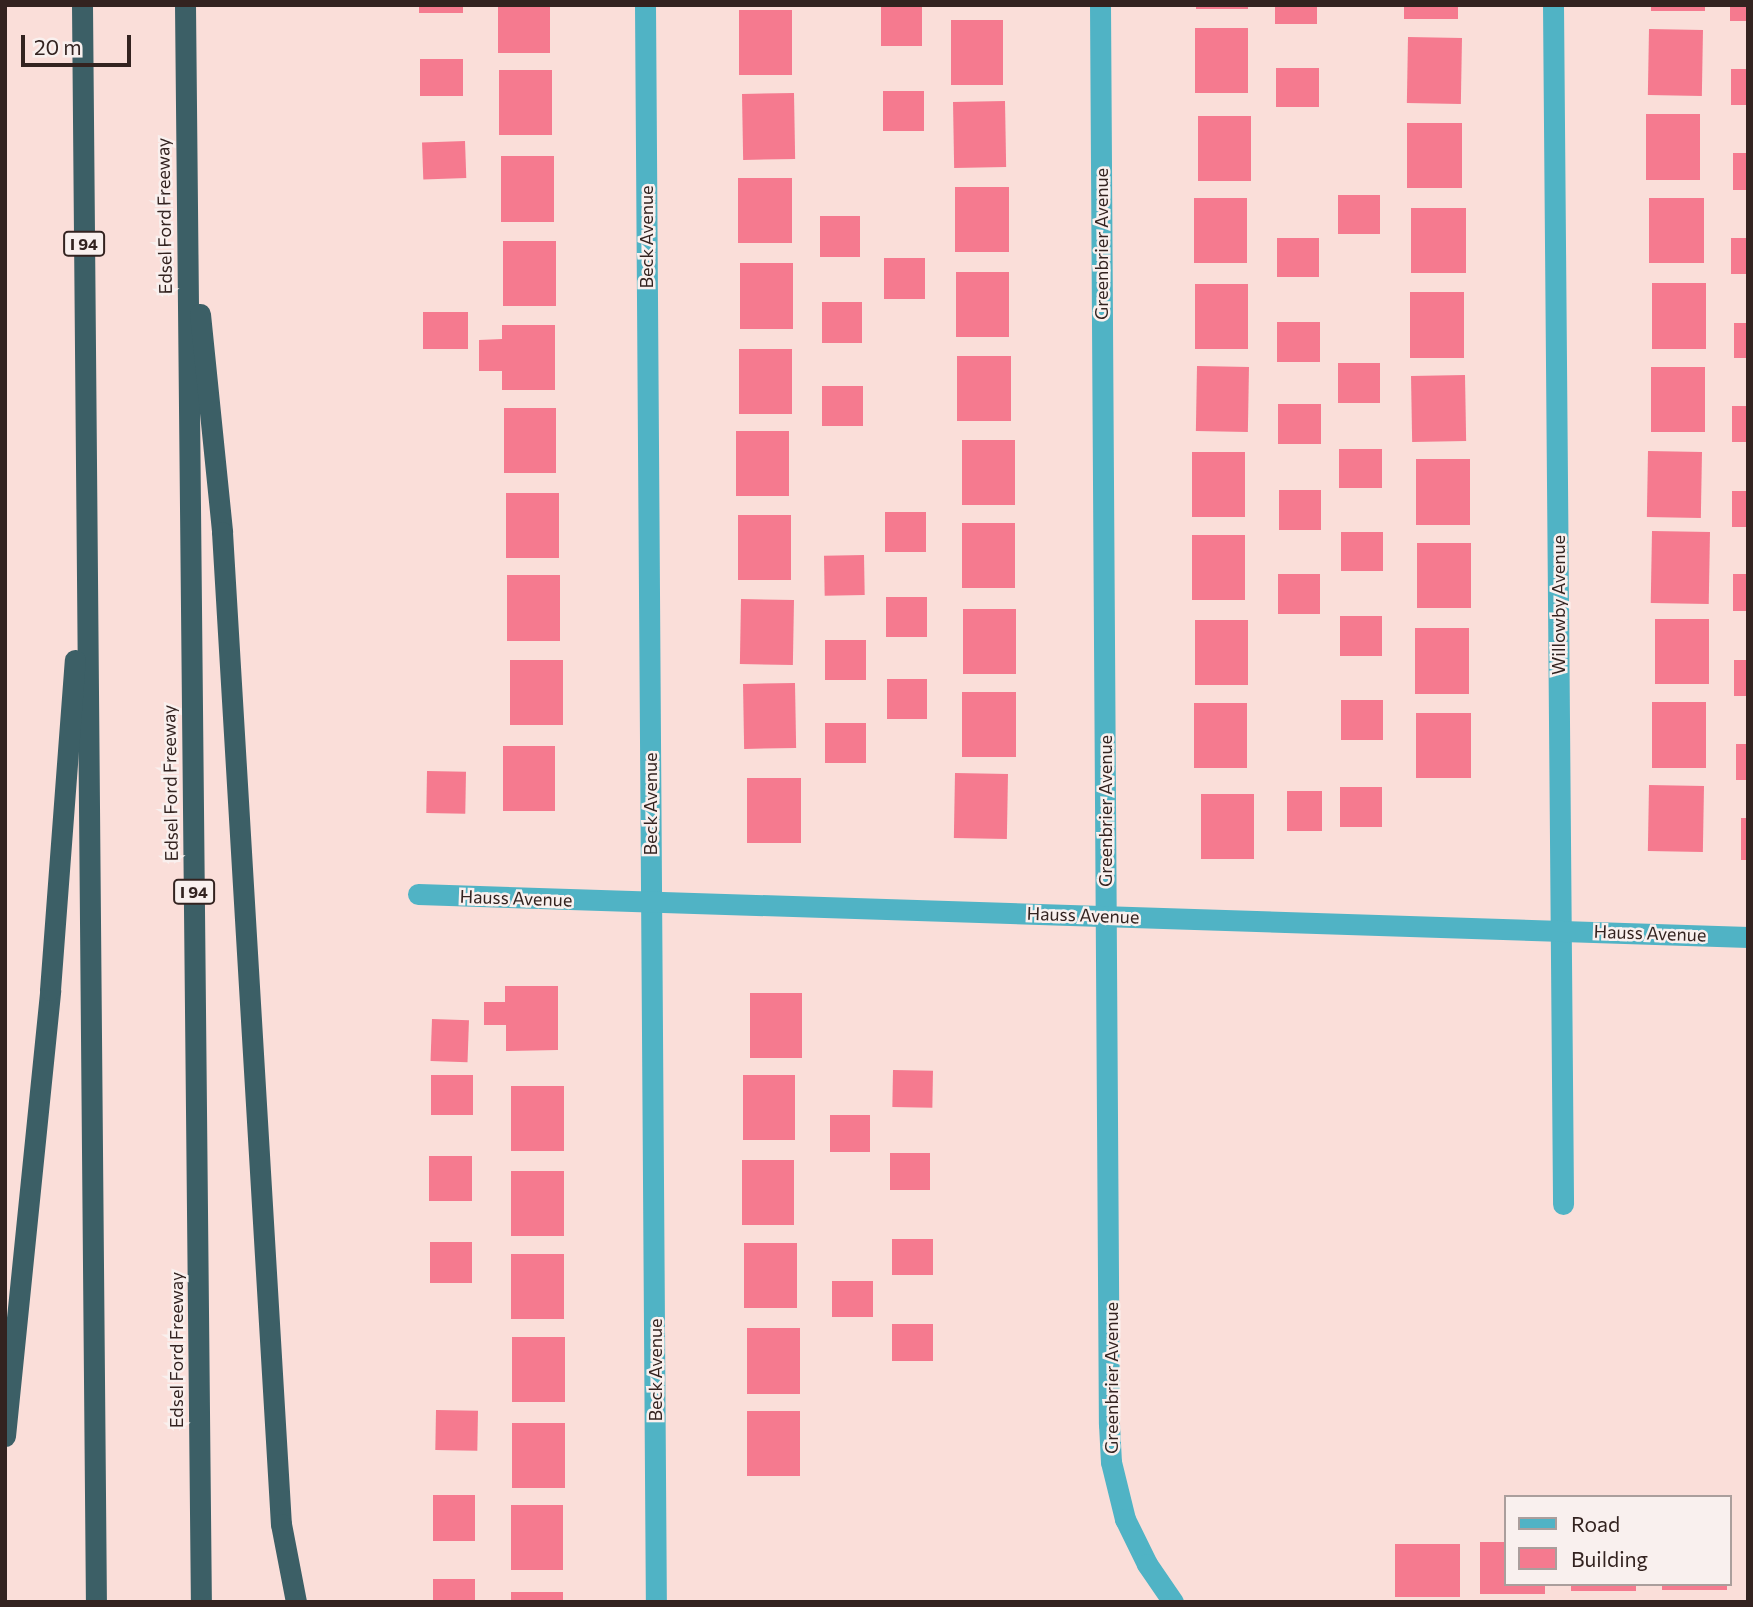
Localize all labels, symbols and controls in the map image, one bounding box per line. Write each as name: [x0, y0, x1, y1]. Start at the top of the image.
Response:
scale bar: [24, 21, 135, 65]
text: 20 m: [34, 34, 82, 59]
street label: Edsel Ford Freeway: [152, 138, 176, 294]
street label: Greenbrier Avenue: [1090, 168, 1112, 320]
street label: Beck Avenue: [635, 185, 657, 289]
road number: I 94: [63, 232, 105, 256]
street label: Willowby Avenue: [1547, 535, 1569, 675]
street label: Edsel Ford Freeway: [158, 705, 182, 861]
street label: Greenbrier Avenue: [1094, 735, 1116, 887]
street label: Beck Avenue: [639, 752, 661, 856]
road number: I 94: [173, 880, 215, 904]
street label: Hauss Avenue: [459, 885, 573, 911]
street label: Hauss Avenue: [1026, 902, 1140, 928]
street label: Hauss Avenue: [1593, 920, 1707, 946]
street label: Edsel Ford Freeway: [165, 1272, 187, 1428]
street label: Greenbrier Avenue: [1100, 1302, 1122, 1454]
street label: Beck Avenue: [644, 1318, 666, 1422]
legend: [1504, 1495, 1732, 1586]
text: Road: [1571, 1511, 1620, 1536]
text: Building: [1571, 1546, 1648, 1571]

